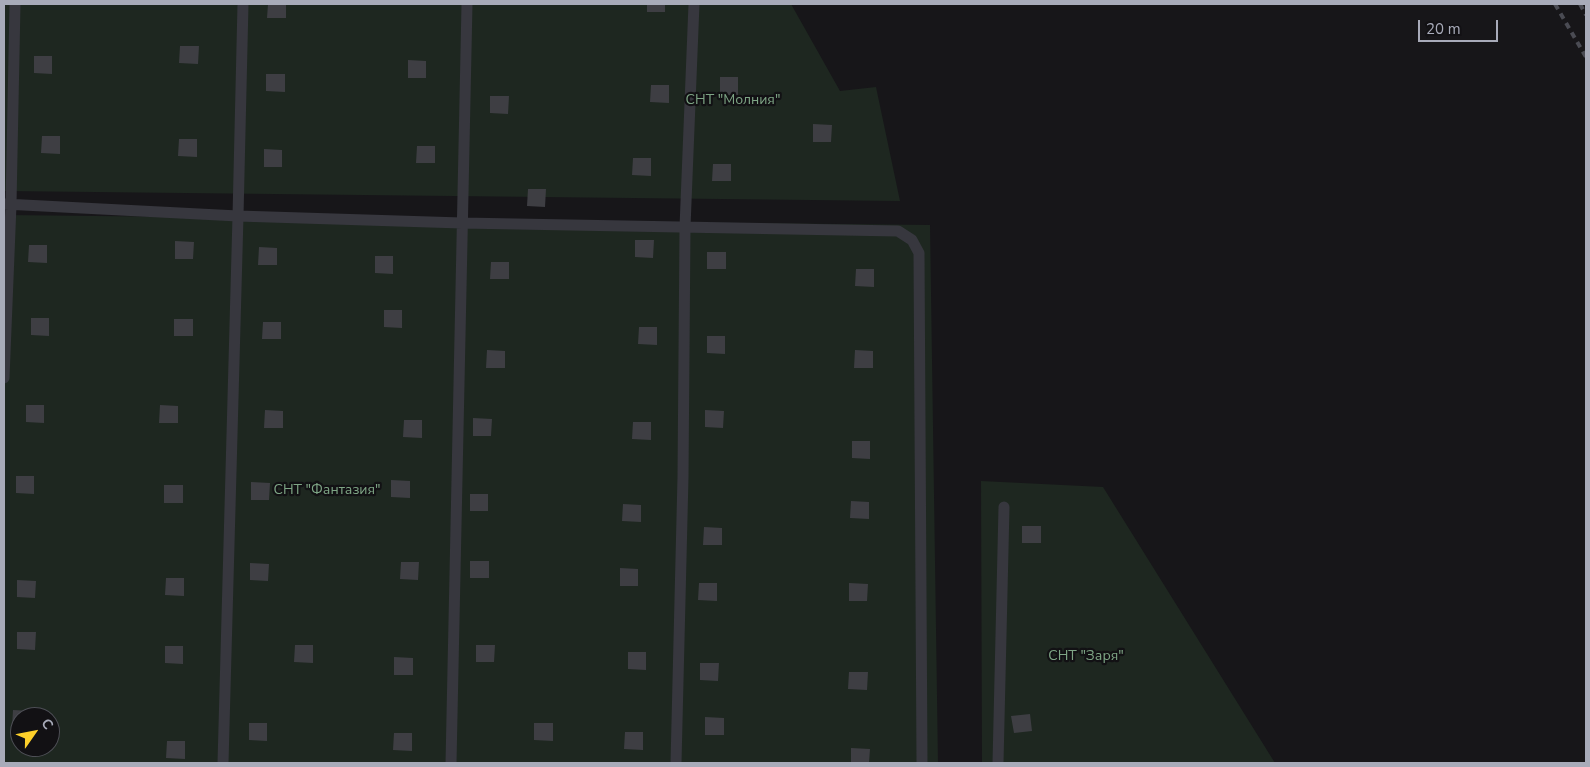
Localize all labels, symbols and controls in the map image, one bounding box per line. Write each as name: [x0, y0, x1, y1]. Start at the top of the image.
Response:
scale bar: [1420, 10, 1500, 42]
text: 20 m: [1426, 19, 1461, 39]
park label: СНТ "Молния": [686, 93, 780, 109]
park label: СНТ "Фантазия": [273, 483, 381, 499]
park label: СНТ "Заря": [1048, 649, 1124, 665]
north arrow: [10, 707, 60, 757]
text: С: [37, 715, 58, 733]

